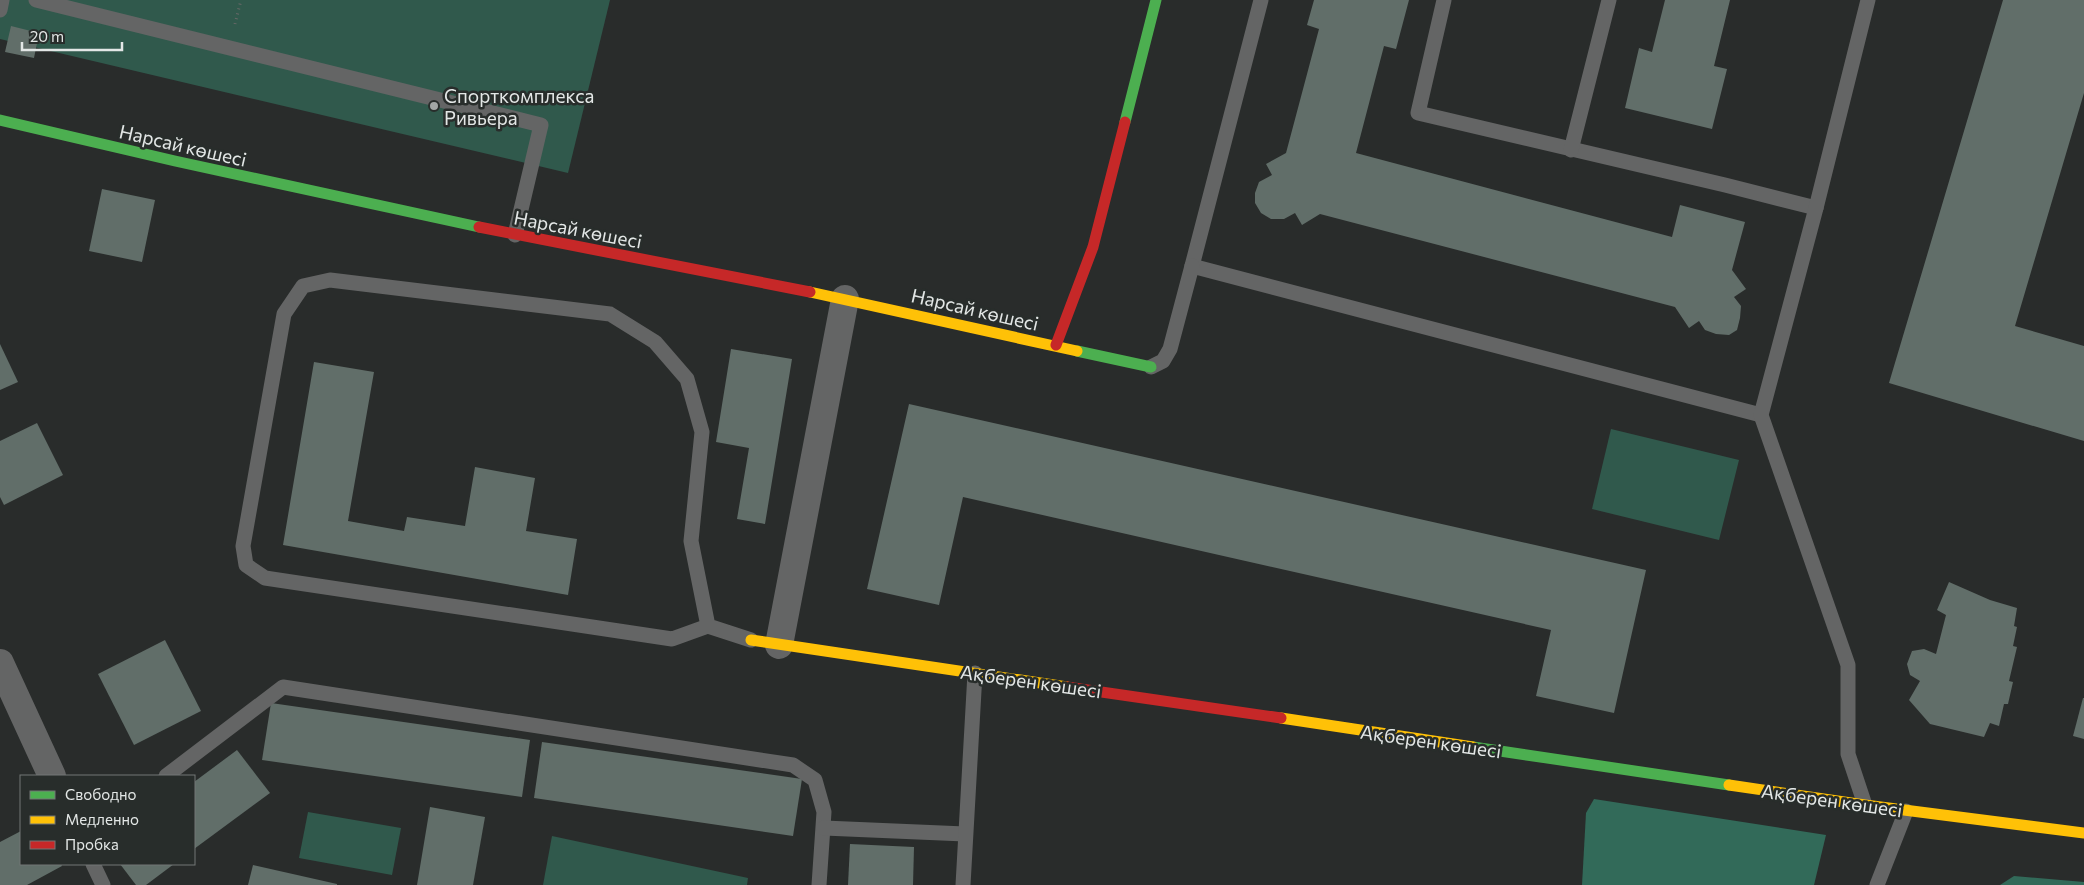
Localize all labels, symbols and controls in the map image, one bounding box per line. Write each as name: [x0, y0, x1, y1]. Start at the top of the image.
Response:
scale bar: [22, 20, 122, 52]
text: 20 m: [30, 27, 64, 45]
place label: Спорткомплекса Ривьера: [444, 84, 594, 129]
marker: Спорткомплекса Ривьера: [428, 100, 440, 112]
street label: Нарсай көшесі: [117, 119, 249, 171]
street label: Нарсай көшесі: [512, 205, 644, 253]
street label: Нарсай көшесі: [909, 283, 1041, 335]
street label: Ақберен көшесі: [959, 660, 1103, 702]
street label: Ақберен көшесі: [1359, 720, 1503, 762]
legend: [20, 775, 195, 865]
street label: Ақберен көшесі: [1760, 779, 1904, 821]
text: Свободно: [65, 785, 136, 803]
text: Медленно: [65, 810, 139, 828]
text: Пробка: [65, 835, 119, 853]

